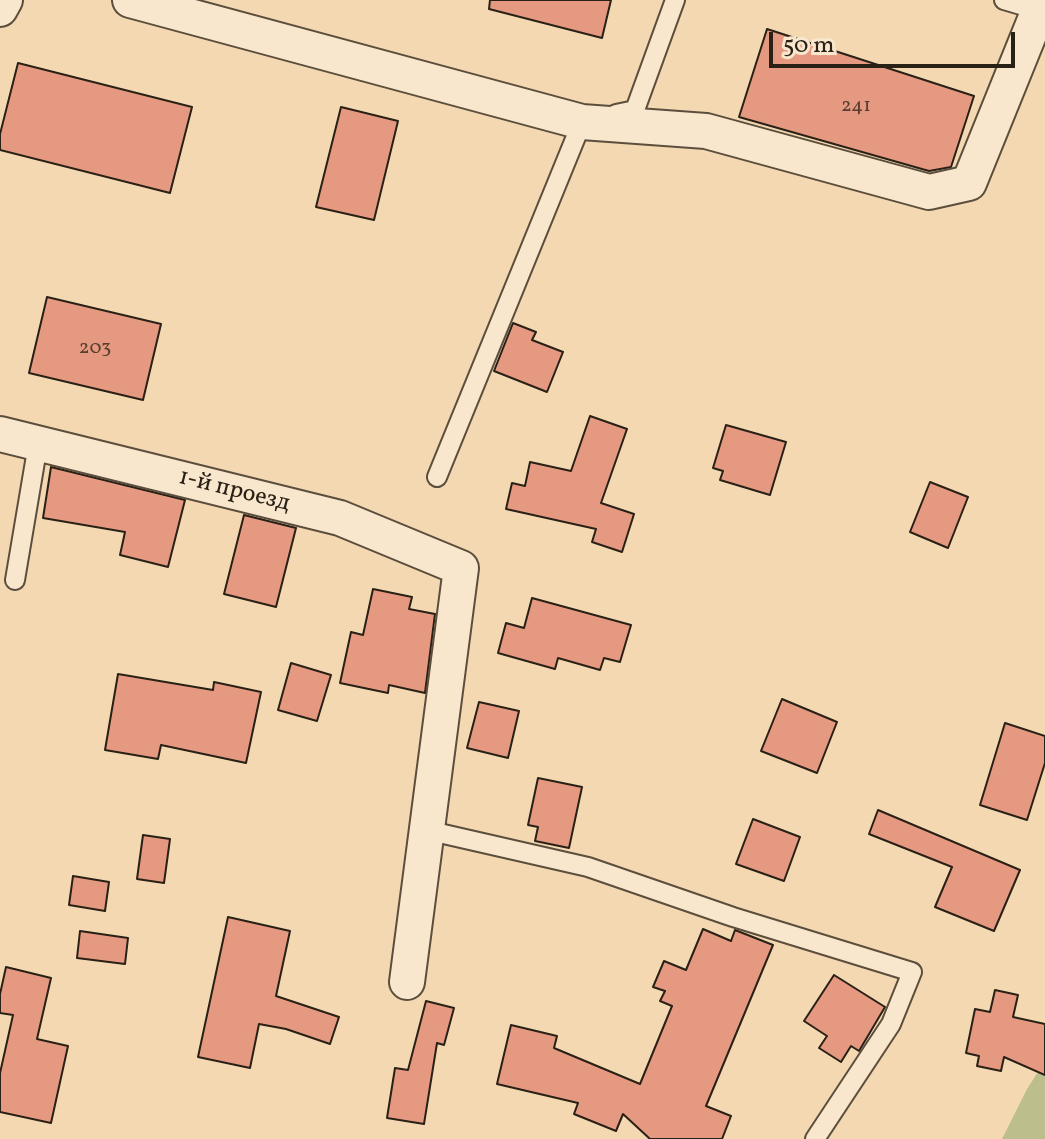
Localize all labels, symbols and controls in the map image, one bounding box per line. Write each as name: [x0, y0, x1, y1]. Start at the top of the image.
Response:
scale bar: [773, 16, 1019, 66]
text: 50 m: [783, 29, 835, 63]
house number: 241: [841, 95, 871, 119]
house number: 203: [79, 337, 111, 361]
street label: 1-й проезд: [175, 464, 293, 520]

